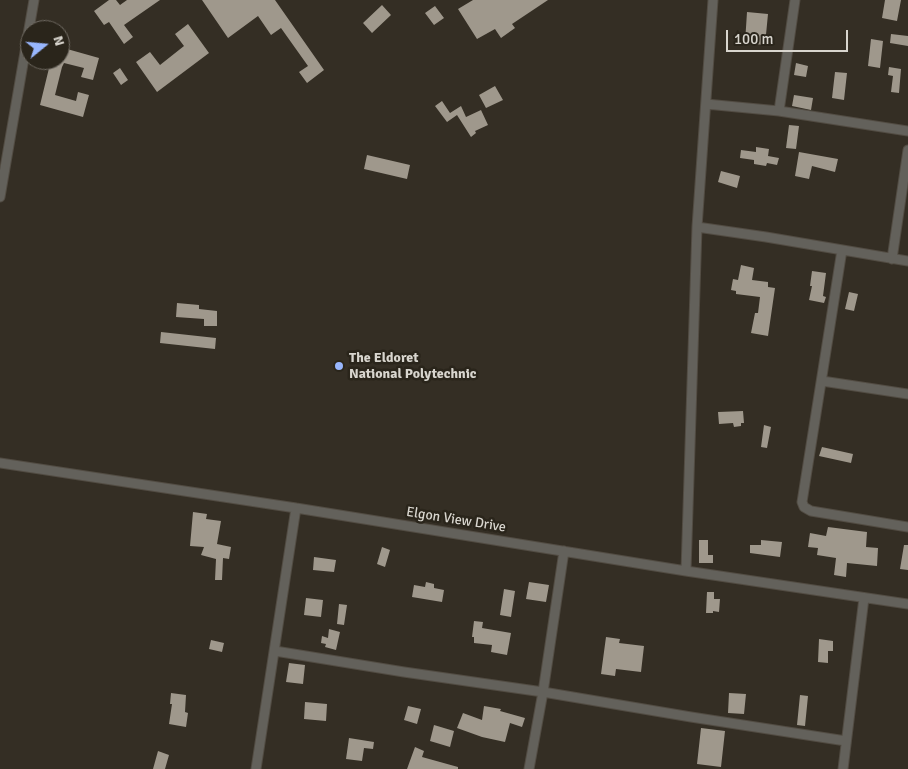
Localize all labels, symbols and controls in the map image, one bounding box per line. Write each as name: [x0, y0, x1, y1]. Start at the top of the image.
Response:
north arrow: [20, 20, 70, 70]
scale bar: [728, 20, 850, 52]
text: 100 m: [734, 30, 774, 48]
text: N: [49, 34, 68, 48]
place label: The Eldoret National Polytechnic: [349, 350, 476, 382]
marker: The Eldoret National Polytechnic: [333, 360, 345, 372]
street label: Elgon View Drive: [405, 504, 507, 536]

